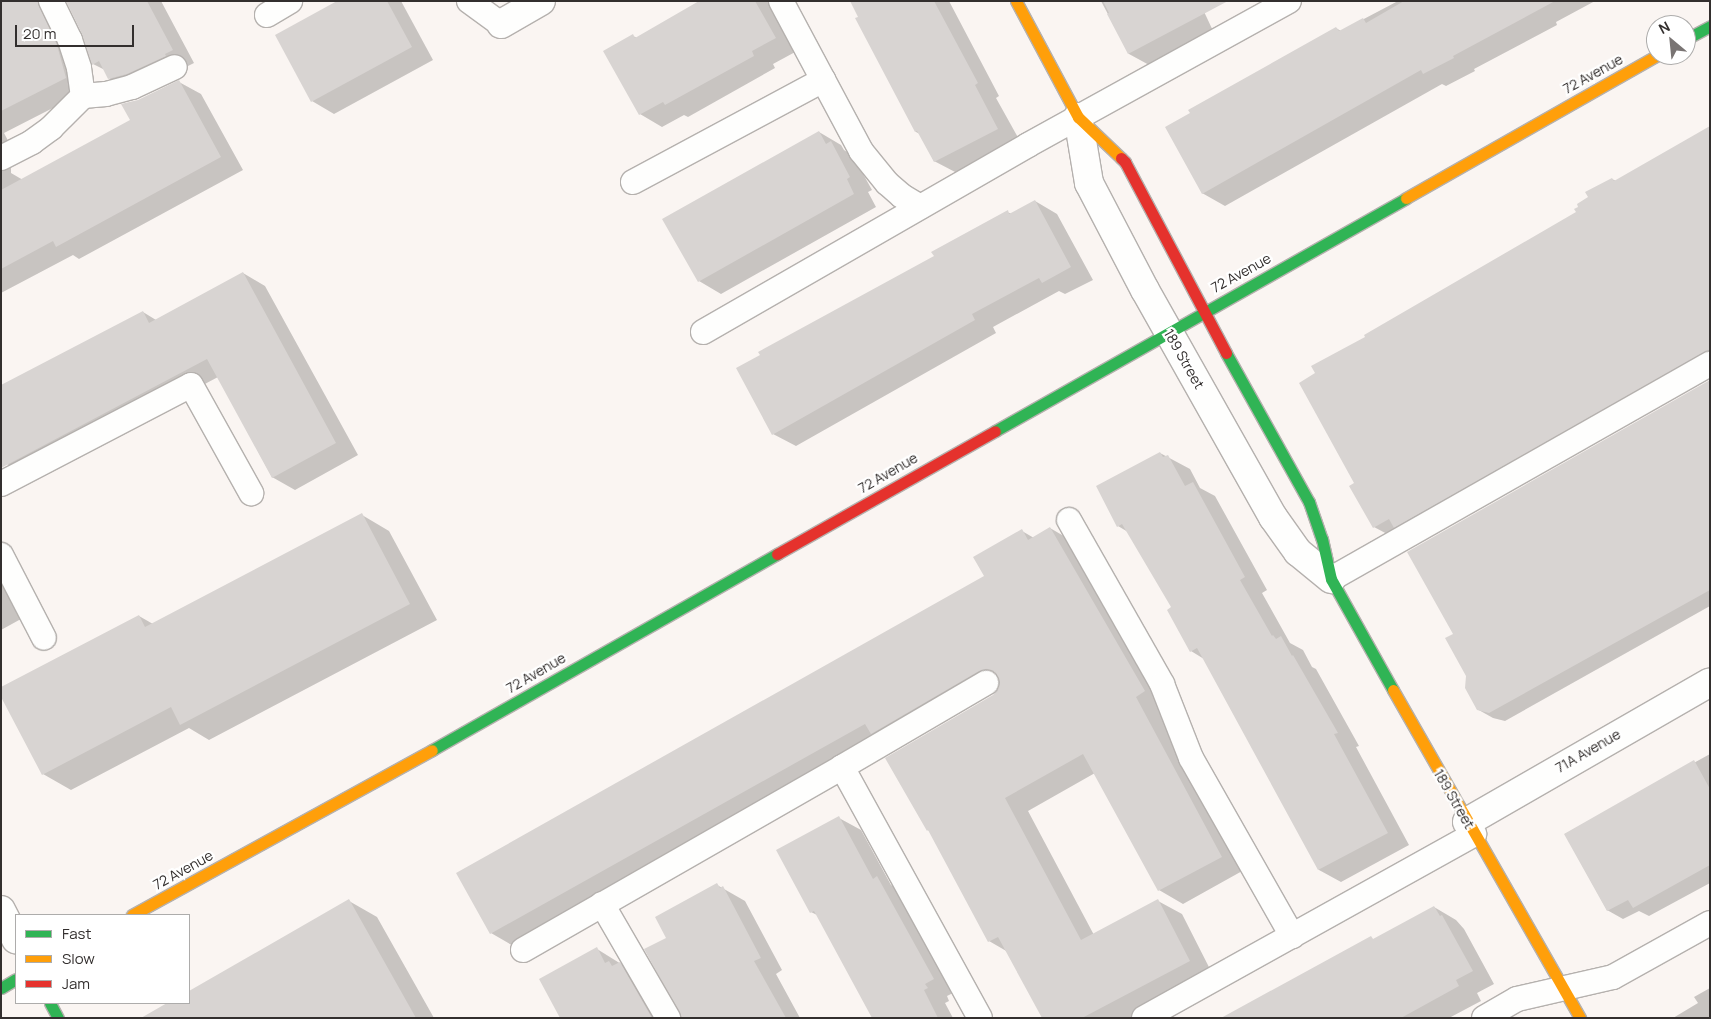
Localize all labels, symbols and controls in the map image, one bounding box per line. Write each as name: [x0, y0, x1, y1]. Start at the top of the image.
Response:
scale bar: [18, 15, 136, 47]
north arrow: [1646, 15, 1696, 65]
text: N: [1655, 16, 1673, 38]
text: 20 m: [23, 23, 56, 44]
street label: 72 Avenue: [1560, 51, 1626, 97]
street label: 72 Avenue: [1208, 250, 1274, 296]
street label: 189 Street: [1160, 326, 1208, 392]
street label: 72 Avenue: [855, 449, 921, 497]
street label: 72 Avenue: [503, 649, 569, 697]
street label: 71A Avenue: [1553, 726, 1623, 776]
street label: 189 Street: [1430, 766, 1478, 832]
street label: 72 Avenue: [150, 847, 216, 893]
legend: [15, 914, 190, 1004]
text: Fast: [62, 923, 91, 944]
text: Slow: [62, 948, 95, 969]
text: Jam: [62, 973, 90, 994]

